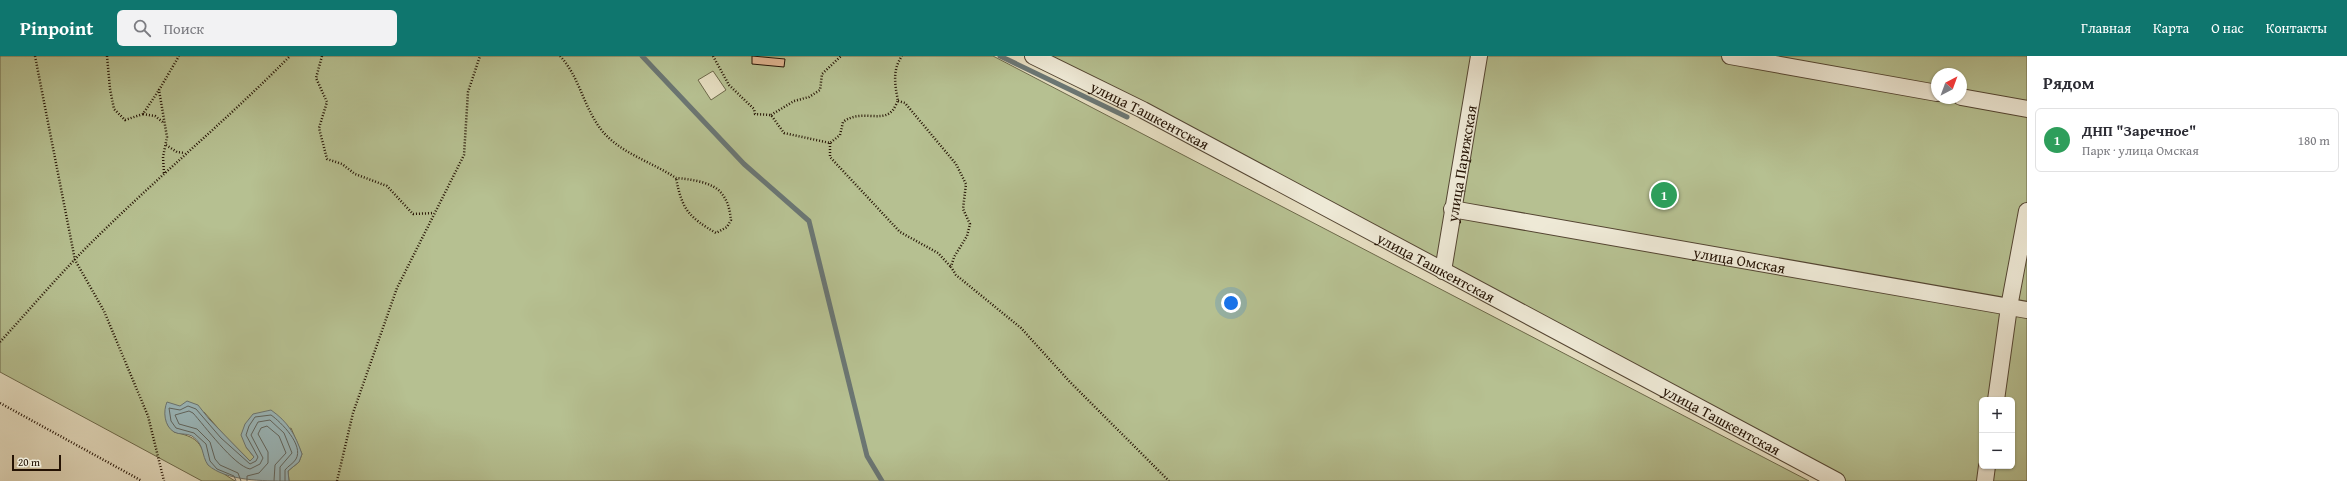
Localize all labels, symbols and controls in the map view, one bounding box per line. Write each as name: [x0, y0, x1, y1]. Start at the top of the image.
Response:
search box: [117, 10, 397, 46]
text: Pinpoint: [20, 14, 93, 42]
icon: search: [131, 17, 153, 39]
text: Поиск: [163, 18, 204, 39]
text: Главная: [2081, 18, 2131, 38]
text: Карта: [2153, 18, 2189, 38]
text: О нас: [2211, 18, 2244, 38]
text: Контакты: [2266, 18, 2327, 38]
north arrow: [1931, 68, 1967, 104]
text: Рядом: [2043, 70, 2094, 95]
street label: улица Ташкентская: [1086, 75, 1213, 154]
street label: улица Парижская: [1441, 103, 1481, 224]
text: ДНП "Заречное": [2082, 120, 2196, 141]
text: 1: [2054, 131, 2060, 150]
text: 180 m: [2298, 131, 2330, 150]
text: Парк · улица Омская: [2082, 141, 2199, 160]
pin: 1: [1651, 180, 1677, 210]
street label: улица Ташкентская: [1373, 226, 1499, 307]
street label: улица Омская: [1691, 241, 1788, 278]
your location: [1221, 293, 1241, 313]
street label: улица Ташкентская: [1658, 379, 1785, 460]
map controls: [1979, 397, 2015, 469]
button: +: [1979, 397, 2015, 433]
button: −: [1979, 433, 2015, 469]
scale bar: [12, 453, 61, 472]
text: 20 m: [18, 454, 40, 470]

